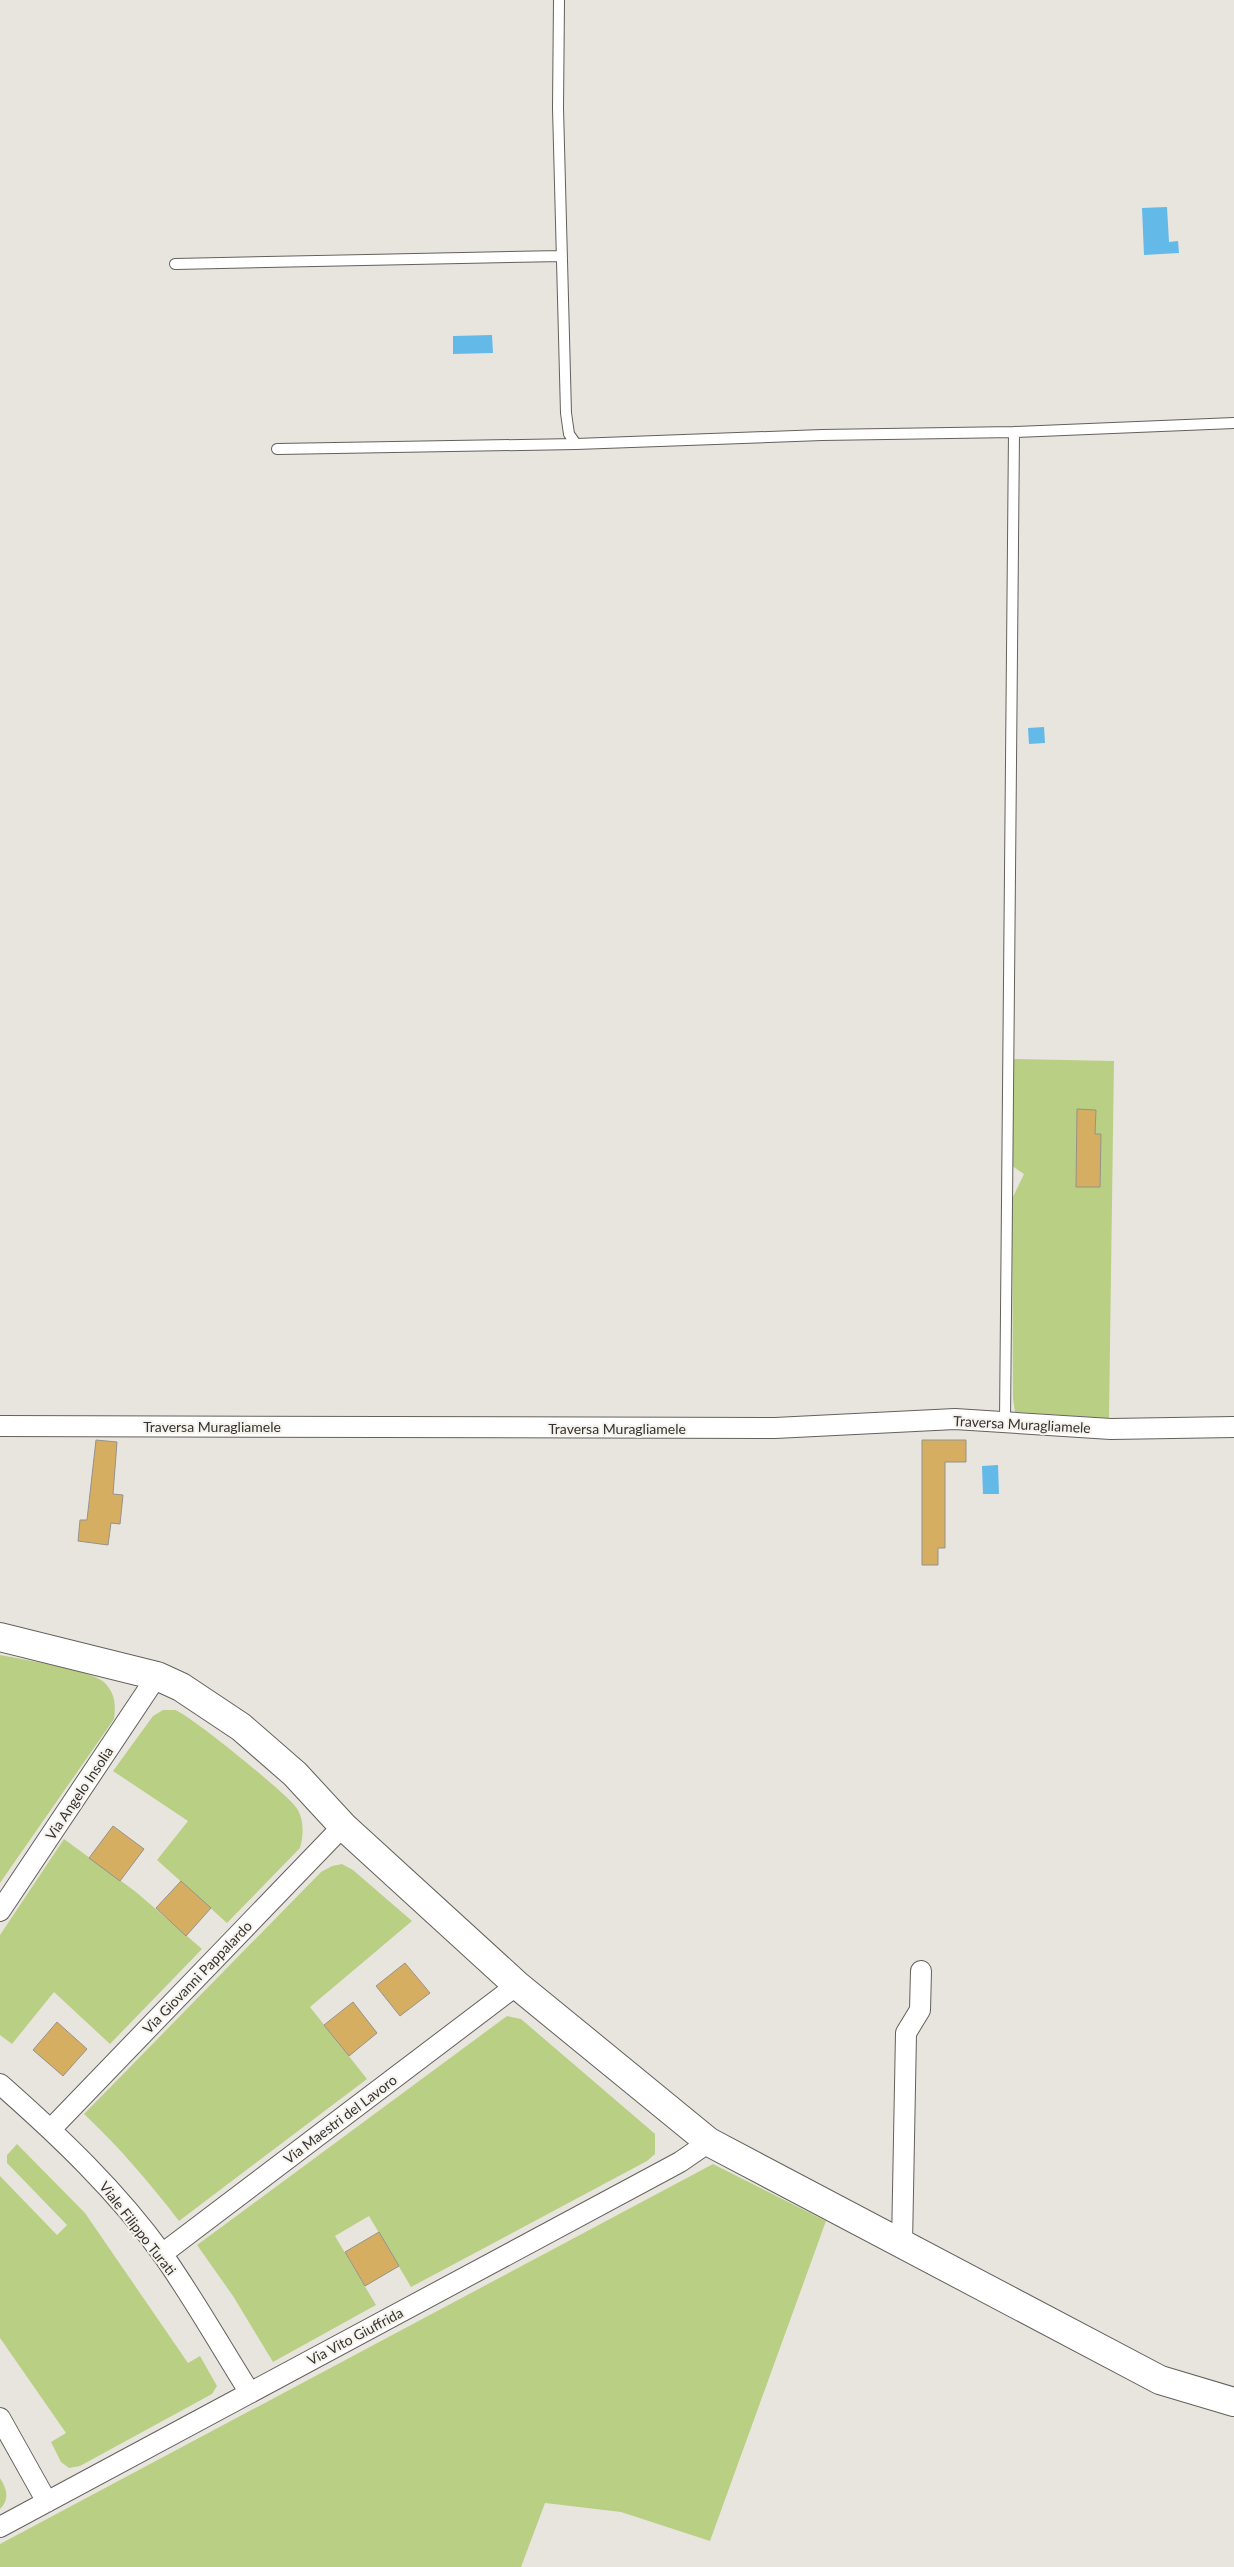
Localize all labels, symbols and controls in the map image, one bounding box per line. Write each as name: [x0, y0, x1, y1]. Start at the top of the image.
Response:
street label: Traversa Muragliamele: [953, 1412, 1091, 1436]
street label: Traversa Muragliamele: [143, 1418, 281, 1435]
street label: Traversa Muragliamele: [548, 1420, 686, 1437]
street label: Via Angelo Insolia: [42, 1743, 116, 1843]
street label: Via Giovanni Pappalardo: [139, 1917, 255, 2037]
street label: Via Maestri del Lavoro: [280, 2071, 400, 2167]
street label: Viale Filippo Turati: [96, 2178, 180, 2278]
street label: Via Vito Giuffrida: [304, 2304, 406, 2368]

